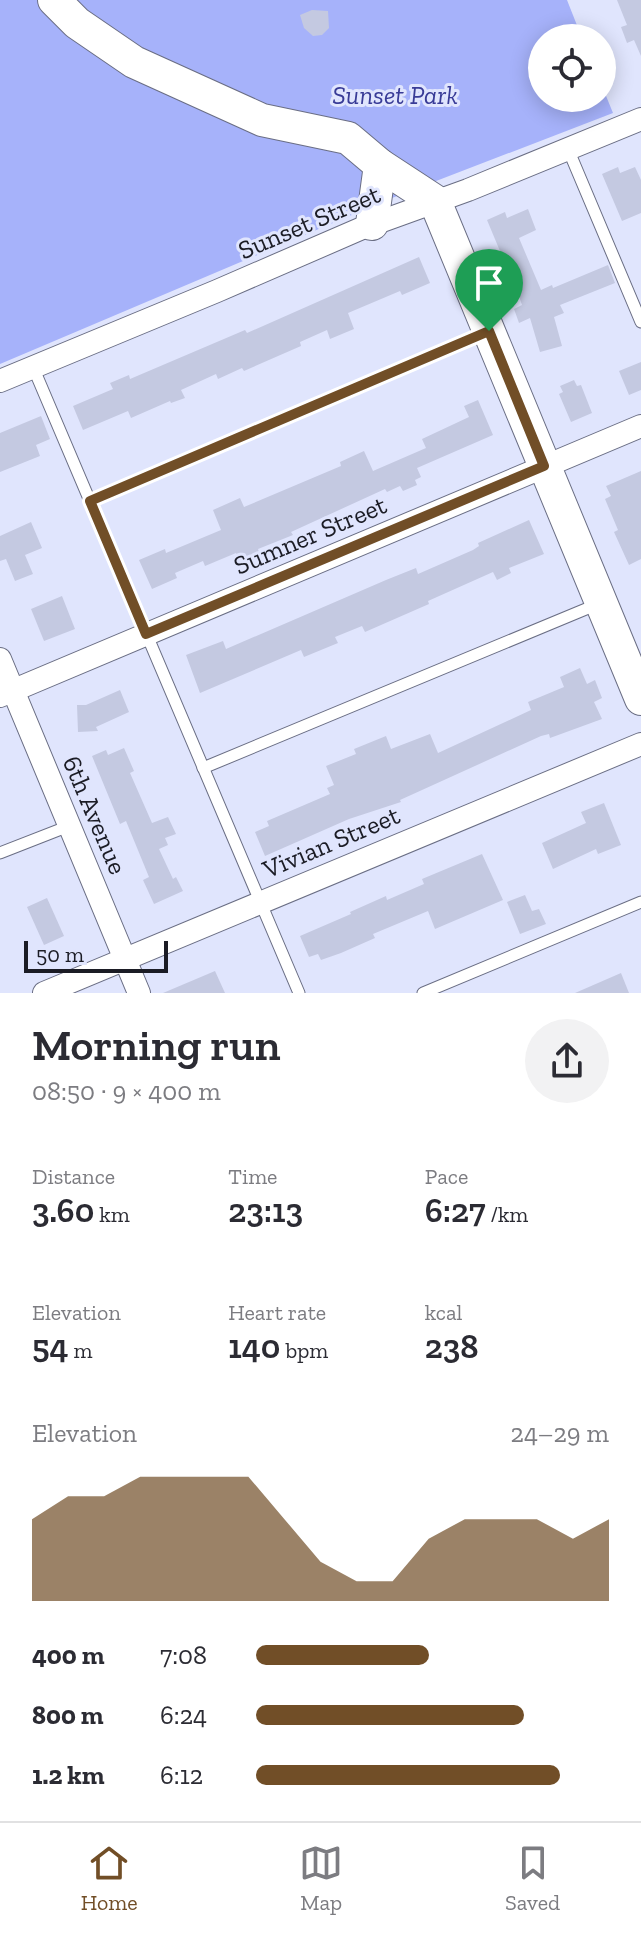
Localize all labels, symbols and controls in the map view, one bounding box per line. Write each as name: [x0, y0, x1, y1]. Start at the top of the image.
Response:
map controls: [528, 24, 616, 112]
button: locate: [528, 24, 616, 112]
park label: Sunset Park: [332, 79, 458, 111]
street label: Sunset Street: [233, 178, 385, 266]
pin: [455, 249, 523, 331]
icon: arrive: [467, 261, 511, 305]
street label: Sumner Street: [229, 488, 392, 582]
street label: 6th Avenue: [56, 751, 134, 879]
street label: Vivian Street: [257, 799, 405, 886]
scale bar: [24, 937, 168, 973]
text: 50 m: [36, 941, 84, 968]
text: Morning run: [32, 1018, 280, 1071]
button: share: [525, 1019, 609, 1103]
text: 08:50 · 9 × 400 m: [32, 1075, 221, 1107]
text: Distance: [32, 1163, 115, 1190]
text: Time: [228, 1163, 277, 1190]
text: Pace: [425, 1163, 468, 1190]
text: 3.60: [32, 1190, 94, 1231]
text: 23:13: [228, 1190, 303, 1231]
text: 6:27: [425, 1190, 485, 1231]
text: km: [94, 1201, 130, 1228]
text: /km: [485, 1201, 528, 1228]
text: Elevation: [32, 1299, 121, 1326]
text: Heart rate: [228, 1299, 326, 1326]
text: kcal: [425, 1299, 462, 1326]
text: 54: [32, 1326, 69, 1367]
text: 140: [228, 1326, 280, 1367]
text: 238: [425, 1326, 479, 1367]
text: m: [69, 1337, 93, 1364]
text: bpm: [280, 1337, 328, 1364]
text: Elevation: [32, 1417, 137, 1449]
text: 24–29 m: [511, 1417, 609, 1449]
text: 400 m: [32, 1639, 104, 1671]
text: 7:08: [160, 1639, 207, 1671]
text: 800 m: [32, 1699, 104, 1731]
text: 6:24: [160, 1699, 207, 1731]
text: 1.2 km: [32, 1759, 104, 1791]
text: 6:12: [160, 1759, 203, 1791]
tab: Home: [81, 1841, 138, 1916]
tab: Map: [299, 1841, 343, 1916]
tab: Saved: [505, 1841, 560, 1916]

